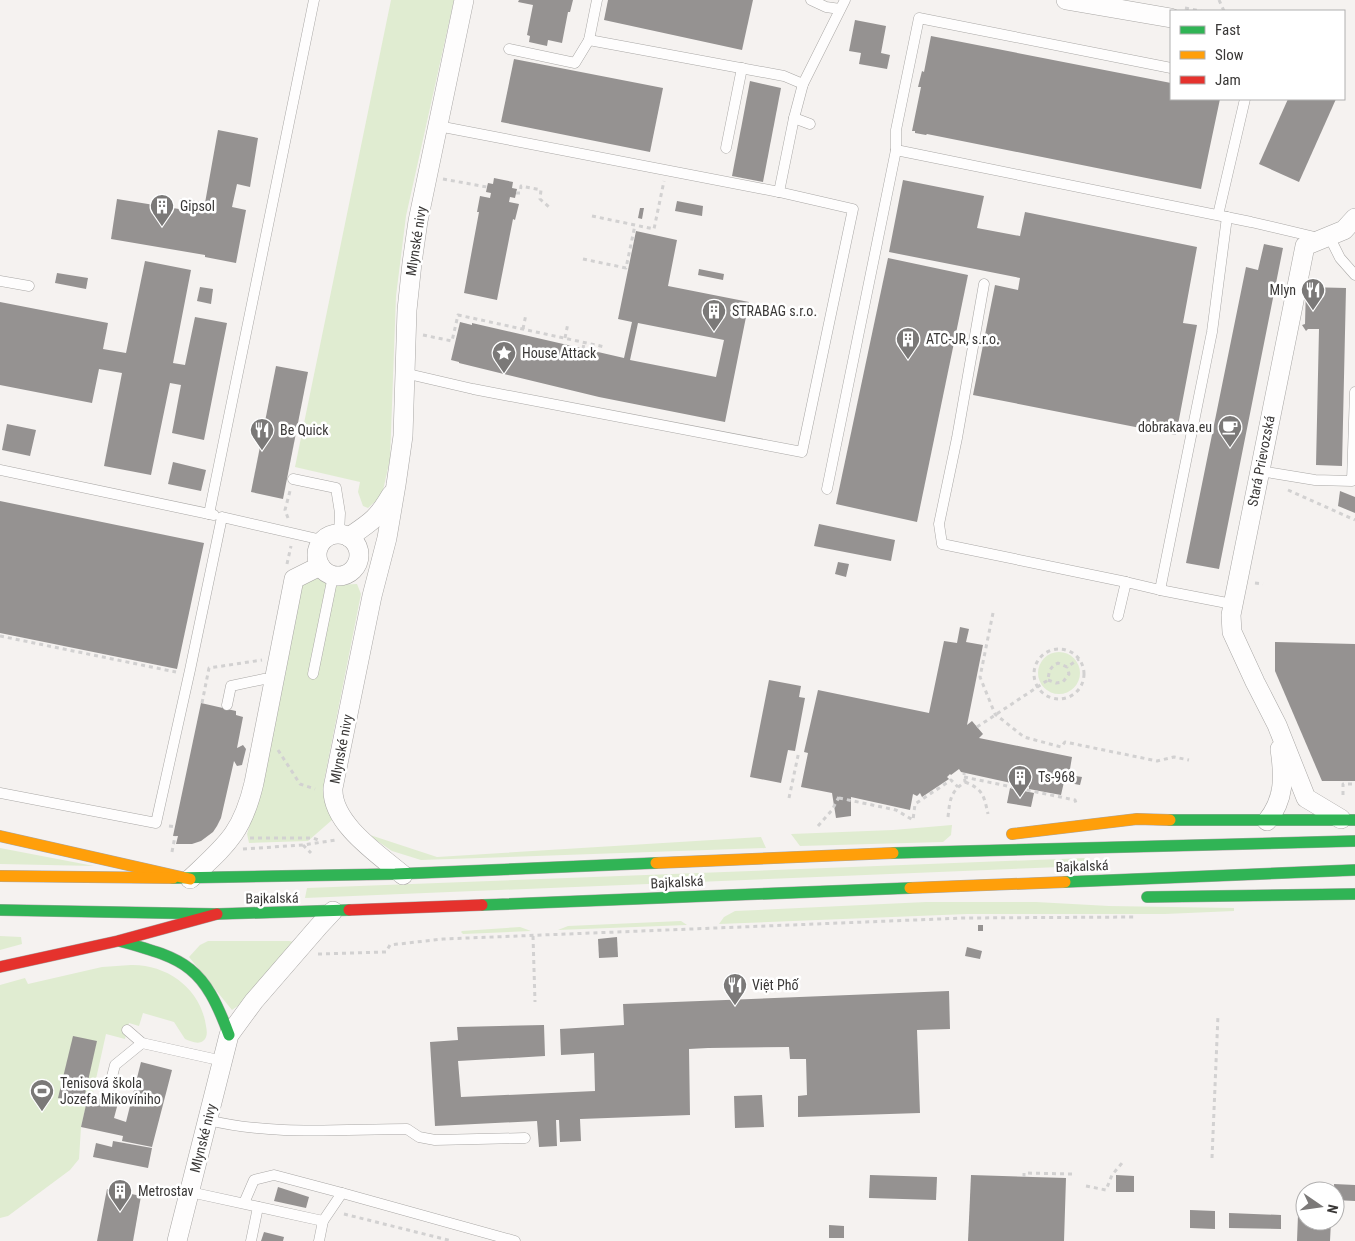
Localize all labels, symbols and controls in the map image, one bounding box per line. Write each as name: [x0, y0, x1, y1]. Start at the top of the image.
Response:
legend: [1170, 10, 1345, 100]
text: Fast: [1215, 21, 1240, 39]
text: Slow: [1215, 46, 1244, 64]
text: Jam: [1215, 71, 1241, 89]
building icon: Gipsol: [149, 193, 175, 227]
place label: Gipsol: [180, 198, 215, 214]
street label: Mlynské nivy: [403, 205, 429, 277]
restaurant icon: Mlyn: [1300, 277, 1326, 311]
place label: Mlyn: [1270, 282, 1296, 298]
building icon: STRABAG s.r.o.: [701, 298, 727, 332]
place label: STRABAG s.r.o.: [732, 303, 817, 319]
building icon: ATC-JR, s.r.o.: [895, 326, 921, 360]
place label: ATC-JR, s.r.o.: [926, 331, 1000, 347]
place icon: House Attack: [491, 340, 517, 374]
place label: House Attack: [522, 345, 597, 361]
cafe icon: dobrakava.eu: [1217, 414, 1243, 448]
street label: Stará Prievozská: [1244, 414, 1278, 508]
restaurant icon: Be Quick: [249, 417, 275, 451]
place label: dobrakava.eu: [1138, 419, 1212, 435]
place label: Be Quick: [280, 422, 329, 438]
street label: Mlynské nivy: [326, 713, 356, 785]
building icon: Ts-968: [1007, 764, 1033, 798]
place label: Ts-968: [1038, 769, 1075, 785]
street label: Bajkalská: [1055, 857, 1109, 875]
street label: Bajkalská: [650, 873, 704, 891]
street label: Bajkalská: [245, 890, 299, 906]
restaurant icon: Việt Phố: [722, 972, 748, 1006]
place label: Việt Phố: [752, 977, 799, 993]
place label: Tenisová škola Jozefa Mikovíniho: [60, 1075, 161, 1107]
sports icon: Tenisová škola Jozefa Mikovíniho: [29, 1078, 55, 1112]
street label: Mlynské nivy: [187, 1102, 219, 1174]
building icon: Metrostav: [107, 1178, 133, 1212]
north arrow: [1295, 1181, 1345, 1231]
place label: Metrostav: [138, 1183, 194, 1199]
text: N: [1324, 1203, 1341, 1215]

